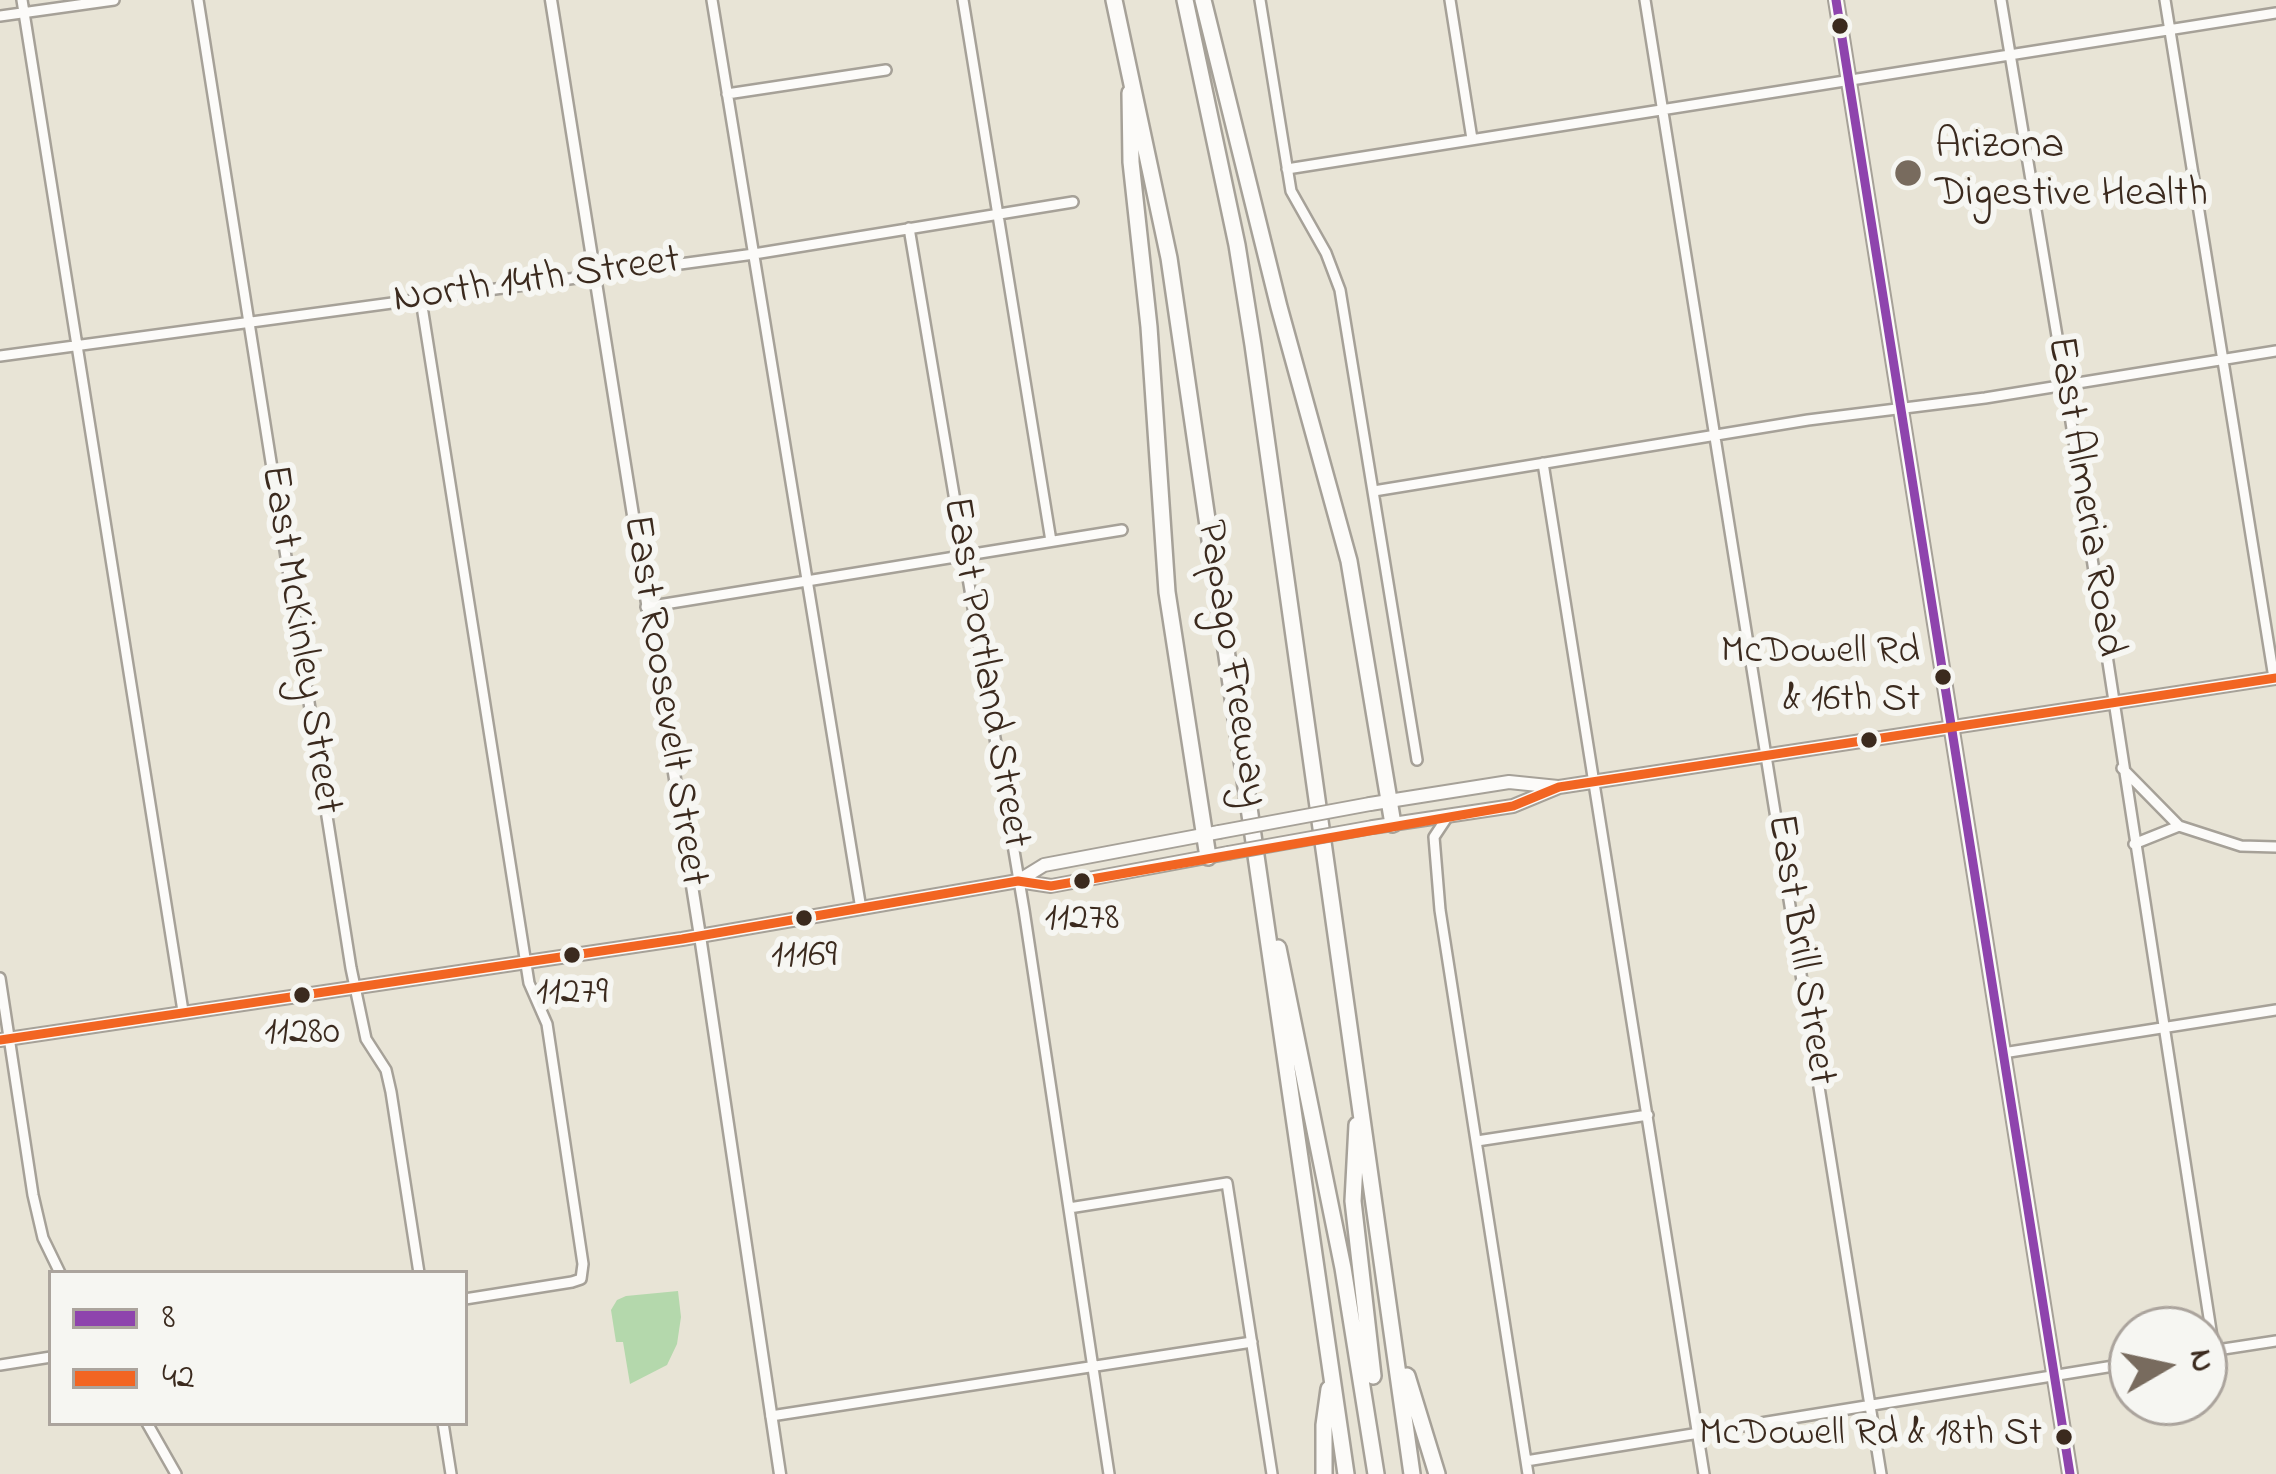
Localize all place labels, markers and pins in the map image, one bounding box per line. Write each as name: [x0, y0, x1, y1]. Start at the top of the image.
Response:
unlabelled marker: [1829, 15, 1851, 37]
place label: Arizona Digestive Health: [1935, 124, 2208, 222]
marker: Arizona Digestive Health: [1892, 157, 1924, 189]
place label: McDowell Rd & 16th St: [1721, 632, 1920, 723]
marker: McDowell Rd & 16th St: [1932, 666, 1954, 688]
unlabelled marker: [1858, 729, 1880, 751]
marker: 11278: [1071, 870, 1093, 892]
place label: 11278: [1045, 899, 1119, 945]
marker: 11169: [793, 907, 815, 929]
place label: 11169: [771, 936, 837, 982]
marker: 11279: [561, 944, 583, 966]
place label: 11279: [536, 973, 608, 1019]
marker: 11280: [291, 984, 313, 1006]
place label: 11280: [264, 1013, 340, 1059]
place label: McDowell Rd & 18th St: [1699, 1414, 2042, 1460]
marker: McDowell Rd & 18th St: [2053, 1426, 2075, 1448]

